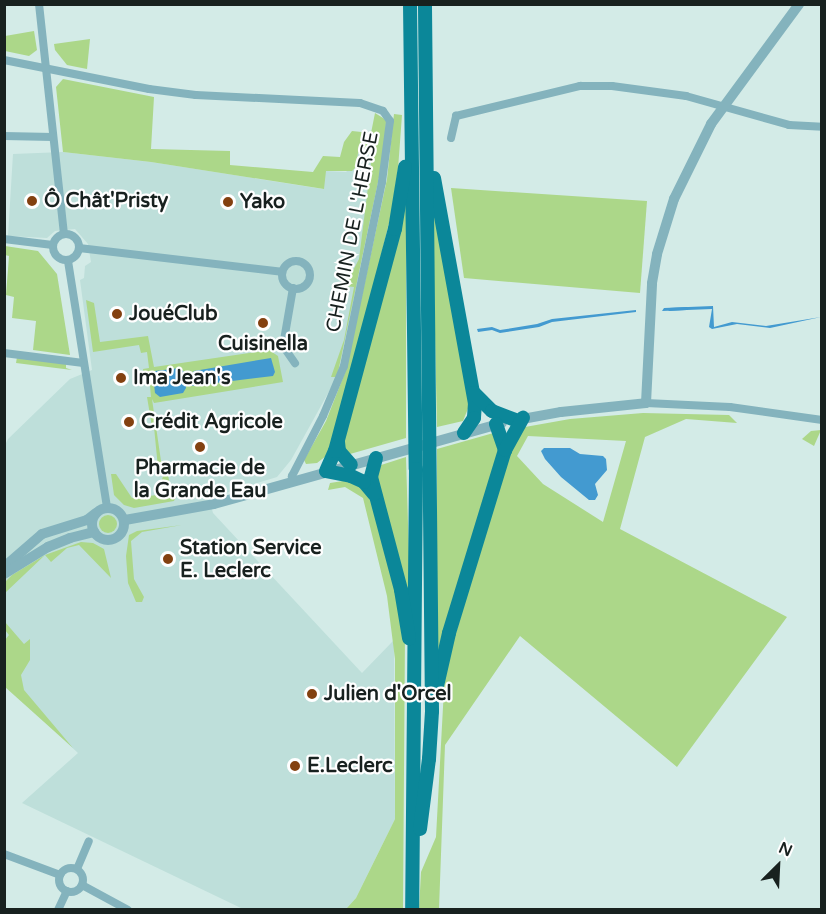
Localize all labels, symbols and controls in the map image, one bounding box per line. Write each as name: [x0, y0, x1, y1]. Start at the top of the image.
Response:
street label: CHEMIN DE L'HERSE: [322, 130, 384, 334]
place label: Ô Chât'Pristy: [44, 189, 168, 213]
place label: Yako: [240, 190, 285, 214]
marker: Ô Chât'Pristy: [25, 194, 39, 208]
marker: Yako: [221, 195, 235, 209]
place label: JouéClub: [129, 302, 218, 326]
marker: JouéClub: [110, 307, 124, 321]
marker: Cuisinella: [256, 316, 270, 330]
place label: Cuisinella: [218, 332, 308, 356]
place label: Ima'Jean's: [133, 366, 231, 390]
marker: Ima'Jean's: [114, 371, 128, 385]
place label: Crédit Agricole: [141, 410, 283, 434]
marker: Crédit Agricole: [122, 415, 136, 429]
marker: Pharmacie de la Grande Eau: [193, 440, 207, 454]
place label: Pharmacie de la Grande Eau: [134, 456, 266, 503]
place label: Station Service E. Leclerc: [180, 536, 321, 583]
marker: Station Service E. Leclerc: [161, 552, 175, 566]
place label: Julien d'Orcel: [324, 682, 452, 706]
marker: Julien d'Orcel: [305, 687, 319, 701]
place label: E.Leclerc: [307, 754, 393, 778]
marker: E.Leclerc: [288, 759, 302, 773]
north arrow: [748, 836, 808, 896]
text: N: [775, 838, 795, 861]

